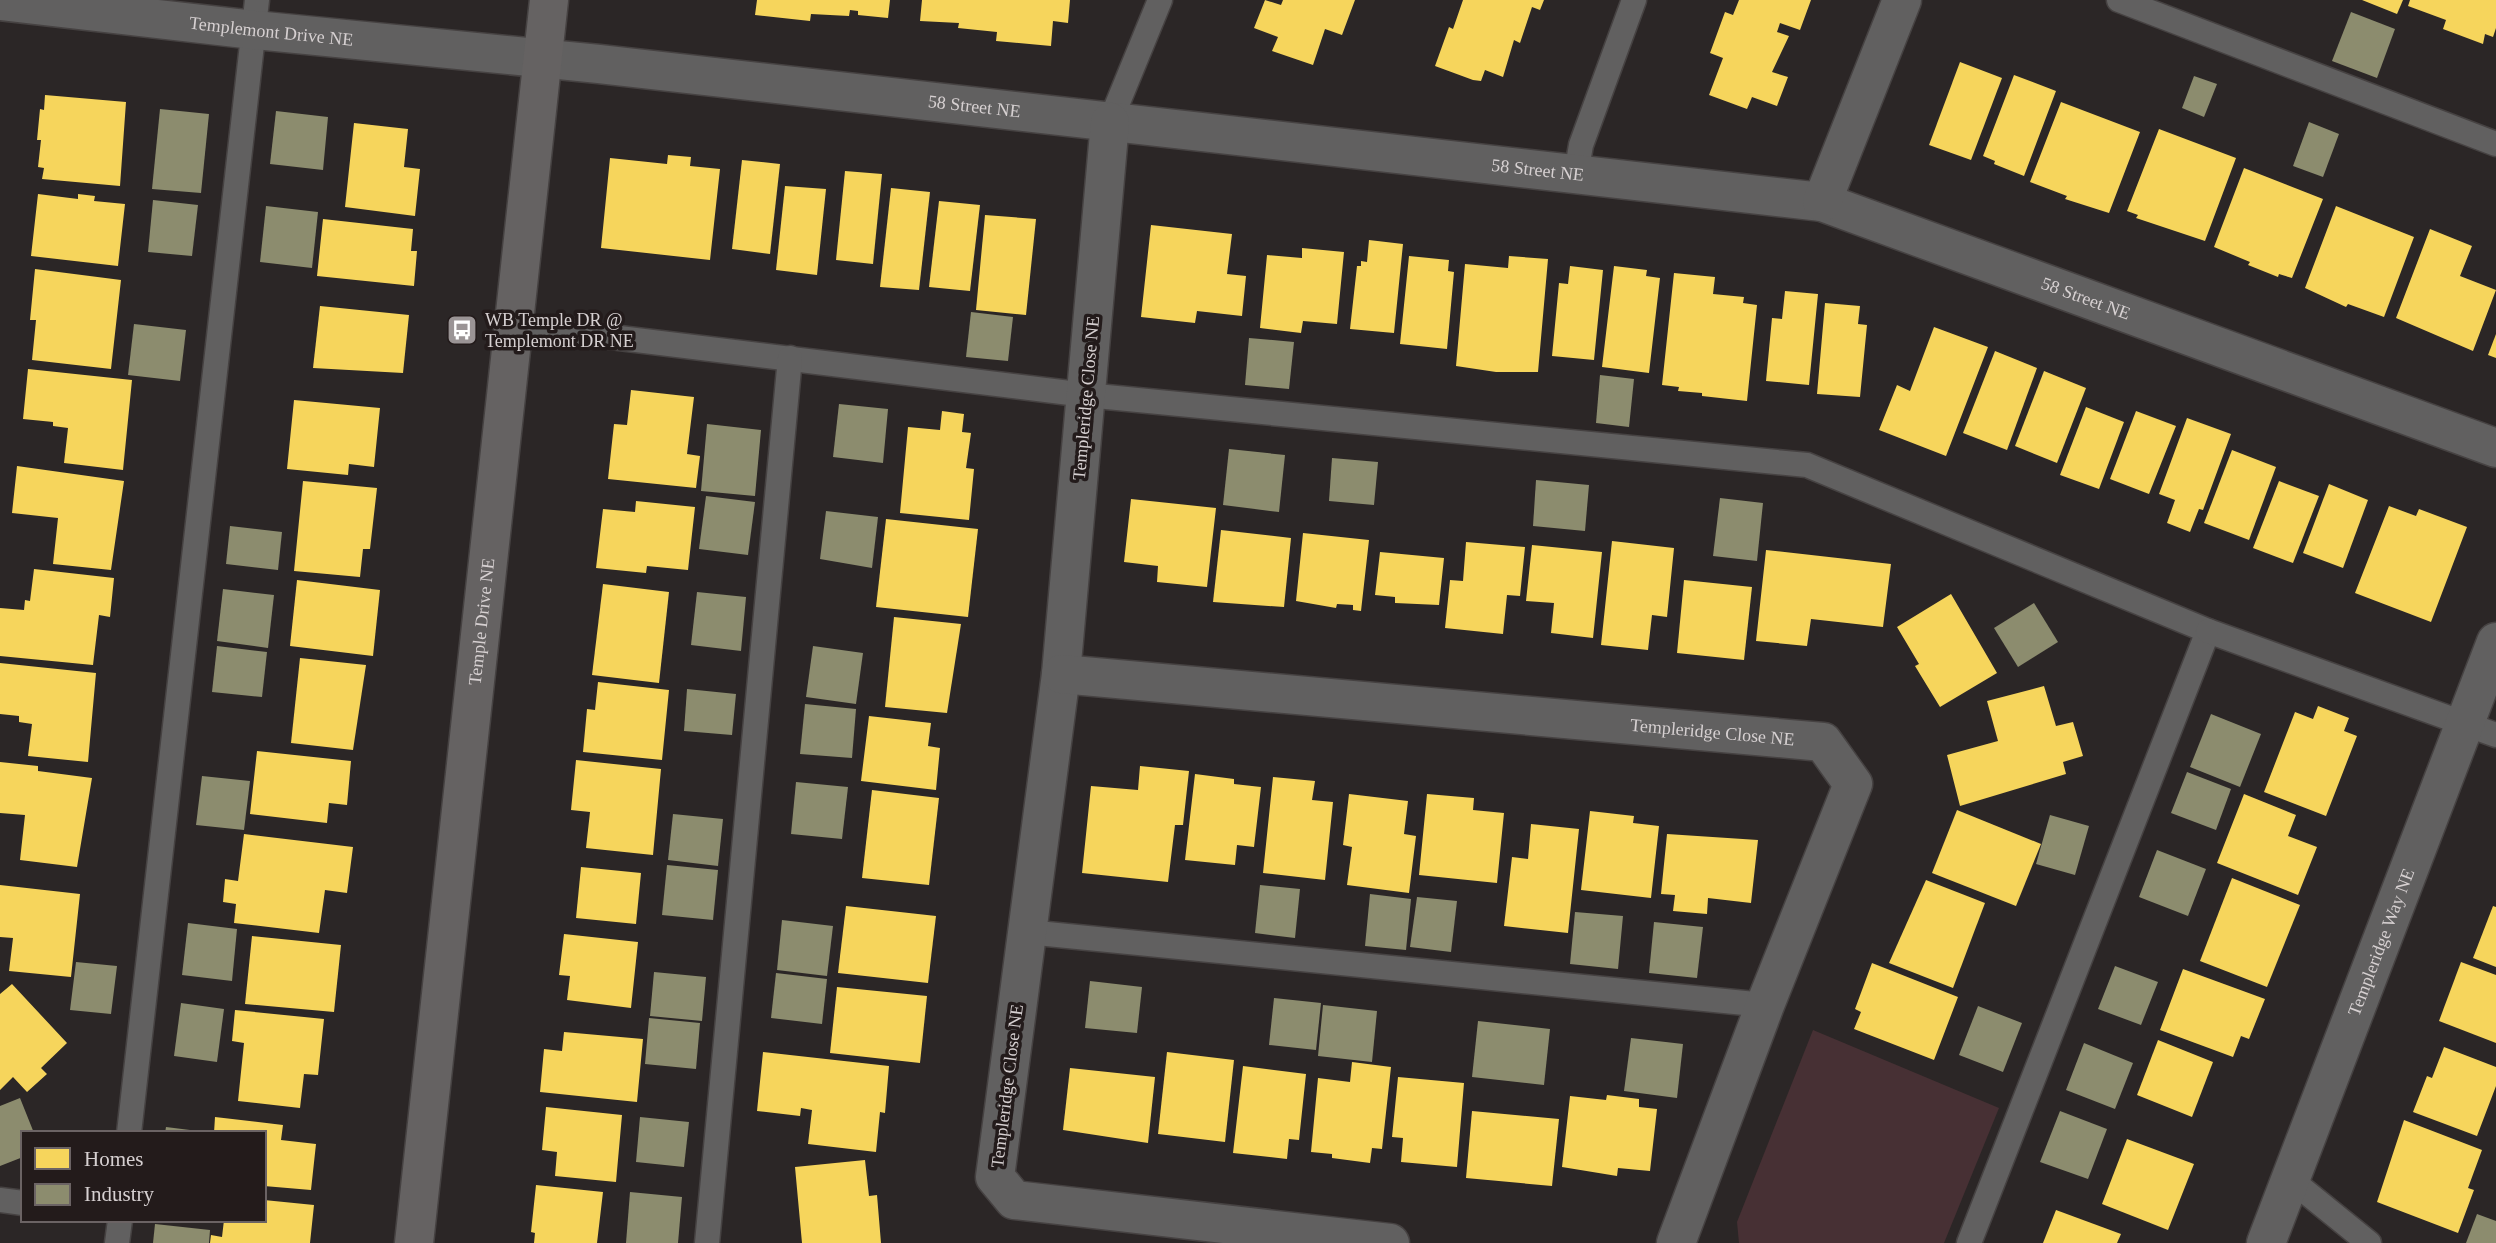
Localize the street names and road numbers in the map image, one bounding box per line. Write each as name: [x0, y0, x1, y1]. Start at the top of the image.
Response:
street label: Templemont Drive NE: [188, 13, 354, 50]
street label: 58 Street NE: [927, 91, 1022, 122]
street label: 58 Street NE: [1490, 155, 1585, 185]
street label: 58 Street NE: [2039, 273, 2133, 324]
street label: Templeridge Close NE: [1069, 315, 1103, 481]
street label: Temple Drive NE: [465, 557, 498, 686]
street label: Templeridge Close NE: [1629, 715, 1795, 749]
street label: Templeridge Way NE: [2344, 866, 2418, 1019]
street label: Templeridge Close NE: [987, 1003, 1027, 1169]

